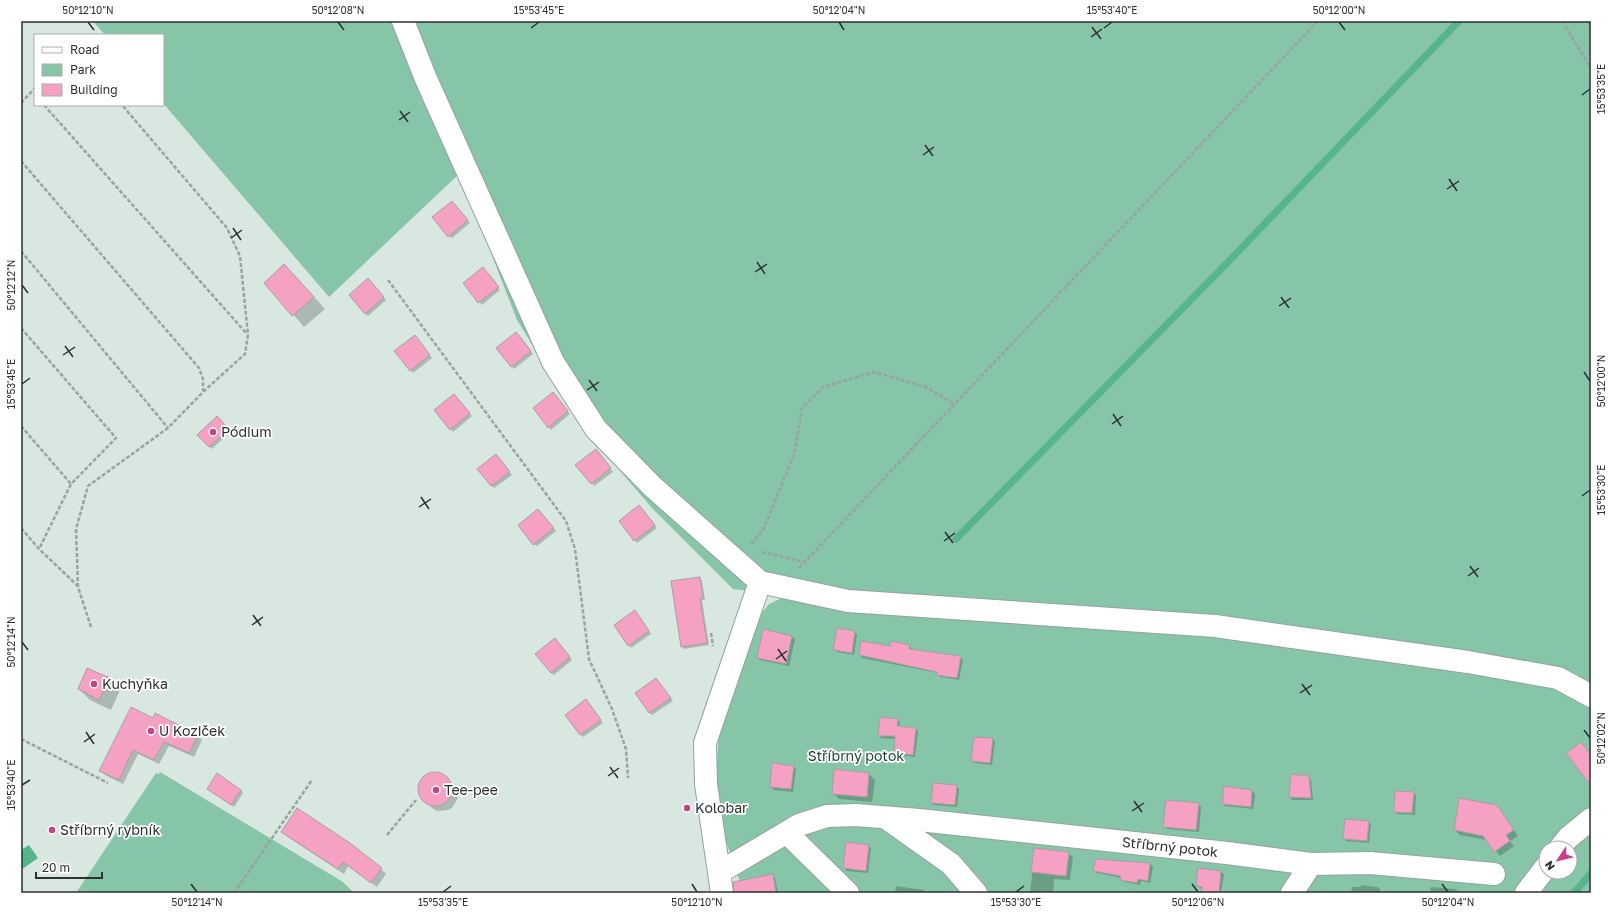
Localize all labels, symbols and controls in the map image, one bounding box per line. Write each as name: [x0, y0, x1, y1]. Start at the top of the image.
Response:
text: 50°12'10"N: [62, 4, 114, 16]
text: 50°12'08"N: [312, 4, 364, 16]
text: 15°53'45"E: [514, 4, 564, 16]
text: 50°12'04"N: [813, 4, 865, 16]
text: 15°53'40"E: [1087, 4, 1137, 16]
text: 50°12'00"N: [1313, 4, 1365, 16]
legend: [34, 34, 164, 106]
text: Road: [70, 42, 99, 57]
text: Park: [70, 62, 96, 77]
text: 15°53'35"E: [1595, 64, 1607, 114]
text: Building: [70, 82, 118, 97]
text: 50°12'12"N: [5, 260, 17, 310]
text: 50°12'00"N: [1595, 355, 1607, 407]
text: 15°53'45"E: [5, 359, 17, 409]
place label: Pódium: [221, 423, 272, 440]
marker: Pódium: [208, 427, 218, 437]
text: 15°53'30"E: [1595, 465, 1607, 515]
text: 50°12'14"N: [5, 616, 17, 668]
place label: Kuchyňka: [102, 675, 168, 692]
marker: Kuchyňka: [89, 679, 99, 689]
text: 50°12'02"N: [1595, 712, 1607, 764]
place label: U Koziček: [159, 722, 225, 739]
marker: U Koziček: [146, 726, 156, 736]
park label: Stříbrný potok: [808, 747, 904, 764]
text: 15°53'40"E: [5, 760, 17, 810]
place label: Tee-pee: [444, 781, 498, 798]
marker: Tee-pee: [431, 785, 441, 795]
place label: Kolobar: [695, 799, 748, 816]
marker: Kolobar: [682, 803, 692, 813]
place label: Stříbrný rybník: [60, 821, 160, 838]
marker: Stříbrný rybník: [47, 825, 57, 835]
street label: Stříbrný potok: [1121, 833, 1219, 860]
north arrow: [1538, 840, 1578, 880]
scale bar: [36, 854, 102, 880]
text: N: [1542, 859, 1557, 873]
text: 20 m: [42, 860, 70, 875]
text: 50°12'14"N: [171, 896, 223, 908]
text: 15°53'35"E: [418, 896, 468, 908]
text: 50°12'10"N: [671, 896, 723, 908]
text: 15°53'30"E: [991, 896, 1041, 908]
text: 50°12'06"N: [1172, 896, 1224, 908]
text: 50°12'04"N: [1422, 896, 1474, 908]

